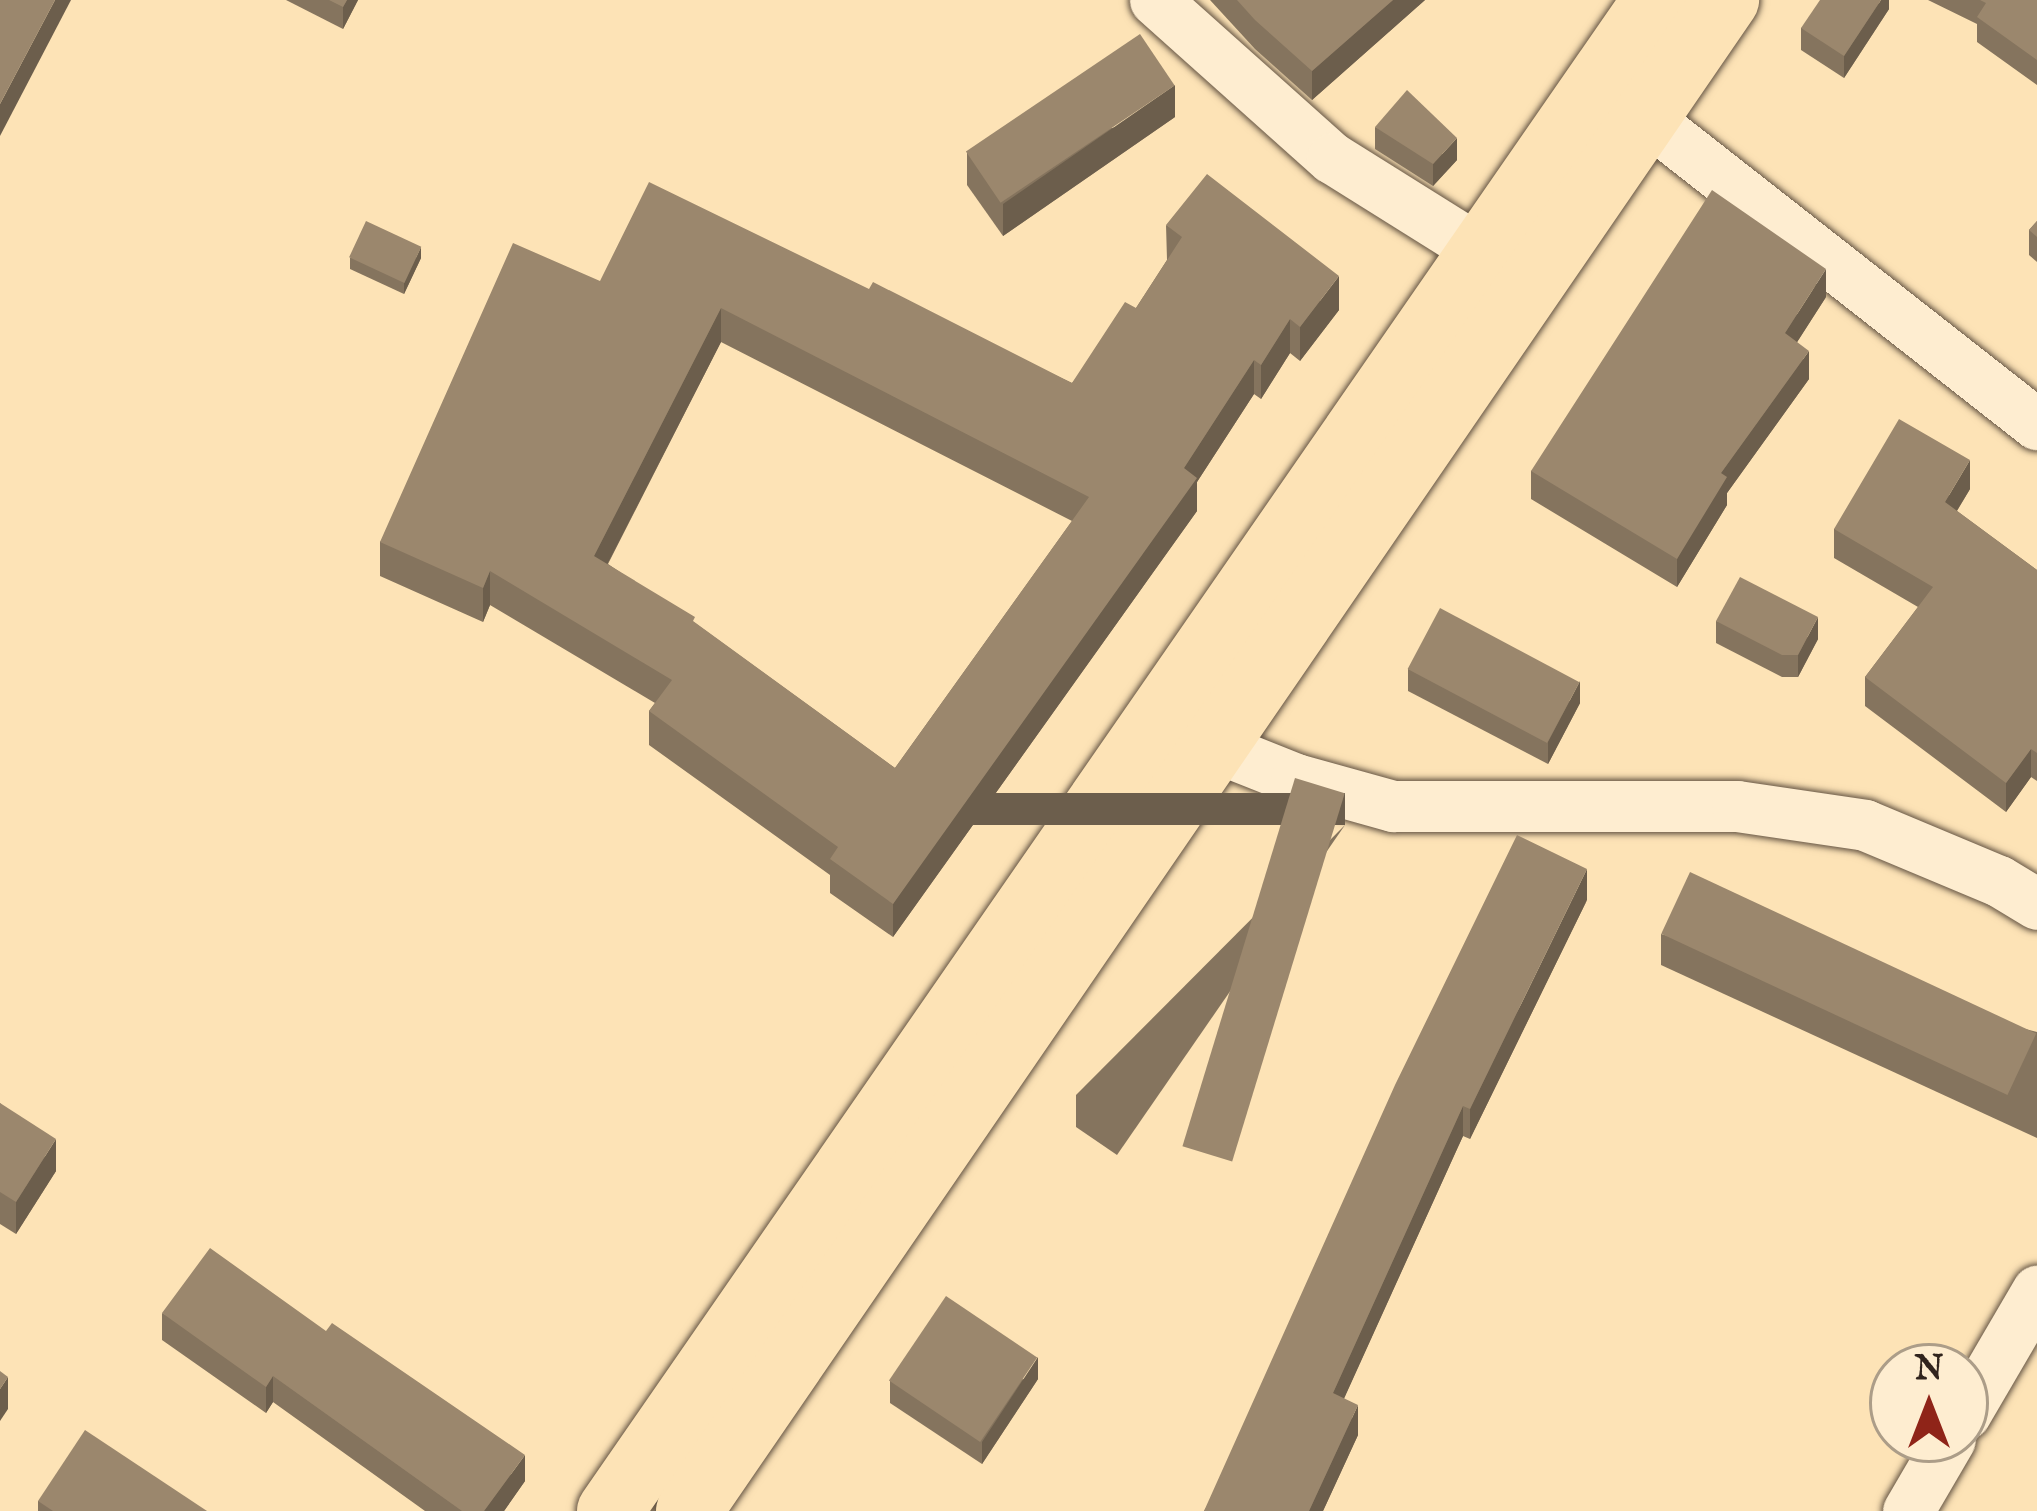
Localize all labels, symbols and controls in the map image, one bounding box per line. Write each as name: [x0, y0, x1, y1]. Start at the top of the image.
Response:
north arrow: [1869, 1343, 1989, 1463]
text: N: [1915, 1349, 1943, 1391]

